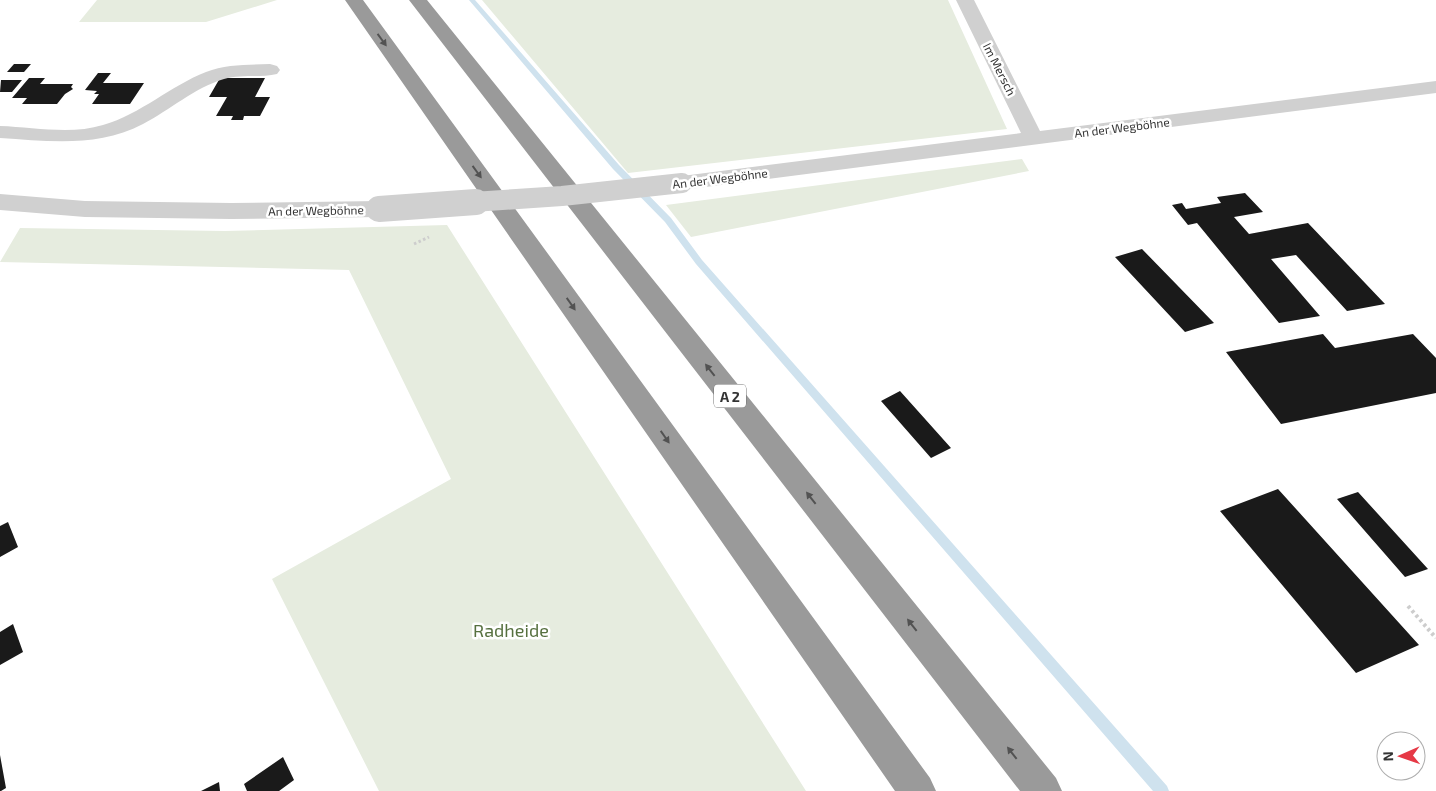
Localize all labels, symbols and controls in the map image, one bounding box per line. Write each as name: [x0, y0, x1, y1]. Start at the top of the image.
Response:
one-way arrow: [377, 33, 387, 47]
street label: Im Mersch: [981, 40, 1019, 98]
street label: An der Wegböhne: [1074, 114, 1170, 140]
one-way arrow: [471, 165, 482, 178]
street label: An der Wegböhne: [672, 165, 768, 191]
street label: An der Wegböhne: [268, 202, 364, 218]
one-way arrow: [566, 297, 576, 311]
one-way arrow: [705, 364, 716, 377]
road number: A 2: [714, 384, 746, 408]
one-way arrow: [660, 430, 670, 443]
one-way arrow: [805, 492, 816, 505]
park label: Radheide: [473, 619, 549, 641]
one-way arrow: [906, 619, 917, 632]
north arrow: [1376, 731, 1426, 781]
one-way arrow: [1007, 747, 1018, 760]
text: N: [1379, 751, 1396, 762]

